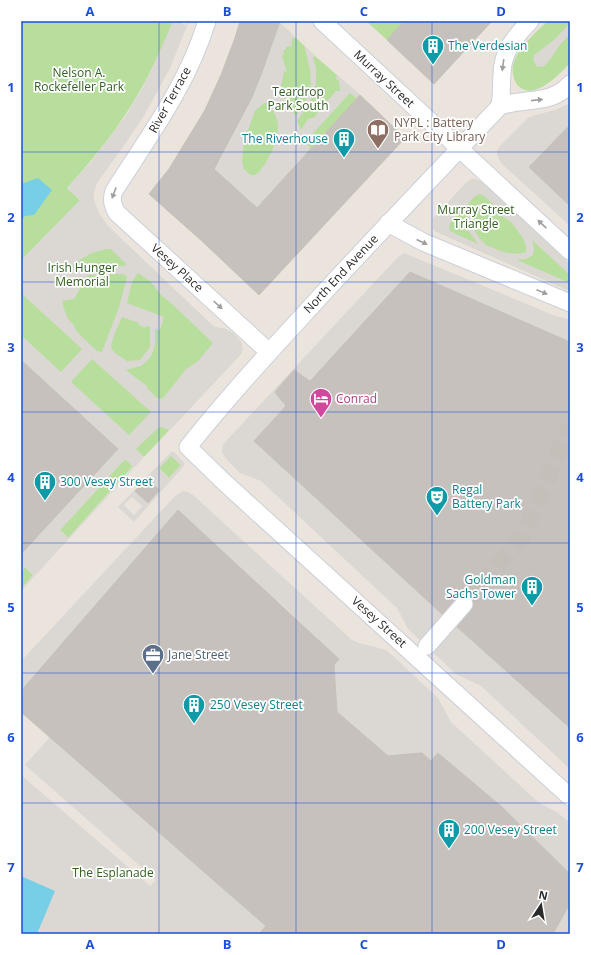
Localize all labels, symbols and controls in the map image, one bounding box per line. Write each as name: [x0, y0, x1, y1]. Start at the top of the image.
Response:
text: A: [86, 2, 95, 20]
text: B: [223, 2, 232, 20]
text: C: [360, 2, 368, 20]
text: D: [496, 2, 506, 20]
building icon: The Verdesian: [420, 33, 446, 66]
place label: The Verdesian: [448, 37, 527, 54]
street label: Murray Street: [350, 46, 418, 111]
one-way arrow: [500, 59, 506, 71]
street label: River Terrace: [144, 63, 195, 136]
park label: Nelson A. Rockefeller Park: [34, 64, 125, 95]
text: 1: [7, 78, 15, 96]
text: 1: [576, 78, 584, 96]
park label: Teardrop Park South: [267, 83, 329, 114]
one-way arrow: [531, 97, 543, 103]
place label: NYPL : Battery Park City Library: [394, 114, 486, 145]
library icon: NYPL : Battery Park City Library: [365, 117, 391, 150]
building icon: The Riverhouse: [331, 126, 357, 159]
place label: The Riverhouse: [242, 130, 328, 147]
one-way arrow: [111, 187, 118, 199]
park label: Murray Street Triangle: [437, 201, 515, 232]
text: 2: [7, 208, 15, 226]
text: 2: [576, 208, 584, 226]
one-way arrow: [537, 220, 546, 229]
street label: North End Avenue: [300, 230, 382, 317]
one-way arrow: [416, 239, 428, 245]
street label: Vesey Place: [148, 240, 207, 296]
park label: Irish Hunger Memorial: [47, 259, 117, 290]
one-way arrow: [537, 289, 549, 295]
one-way arrow: [213, 301, 223, 310]
text: 3: [7, 338, 15, 356]
text: 3: [576, 338, 584, 356]
hotel icon: Conrad: [308, 386, 334, 419]
place label: Conrad: [336, 390, 377, 407]
text: 4: [7, 468, 15, 486]
text: 4: [576, 468, 584, 486]
building icon: 300 Vesey Street: [32, 469, 58, 502]
place label: 300 Vesey Street: [60, 473, 153, 490]
place label: Regal Battery Park: [452, 481, 522, 512]
theatre icon: Regal Battery Park: [424, 484, 450, 517]
place label: Goldman Sachs Tower: [446, 571, 516, 602]
building icon: Goldman Sachs Tower: [519, 574, 545, 607]
street label: Vesey Street: [348, 592, 411, 651]
text: 5: [7, 598, 15, 616]
text: 5: [576, 598, 584, 616]
office icon: Jane Street: [140, 642, 166, 675]
place label: Jane Street: [167, 646, 229, 663]
building icon: 250 Vesey Street: [181, 692, 207, 725]
place label: 250 Vesey Street: [210, 696, 303, 713]
text: 6: [7, 728, 15, 746]
text: 6: [576, 728, 584, 746]
building icon: 200 Vesey Street: [436, 817, 462, 850]
place label: 200 Vesey Street: [464, 821, 557, 838]
text: 7: [7, 858, 15, 876]
text: 7: [576, 858, 584, 876]
park label: The Esplanade: [72, 864, 154, 881]
north arrow: [521, 885, 561, 925]
text: N: [537, 886, 549, 903]
text: A: [86, 935, 95, 953]
text: B: [223, 935, 232, 953]
text: C: [360, 935, 368, 953]
text: D: [496, 935, 506, 953]

